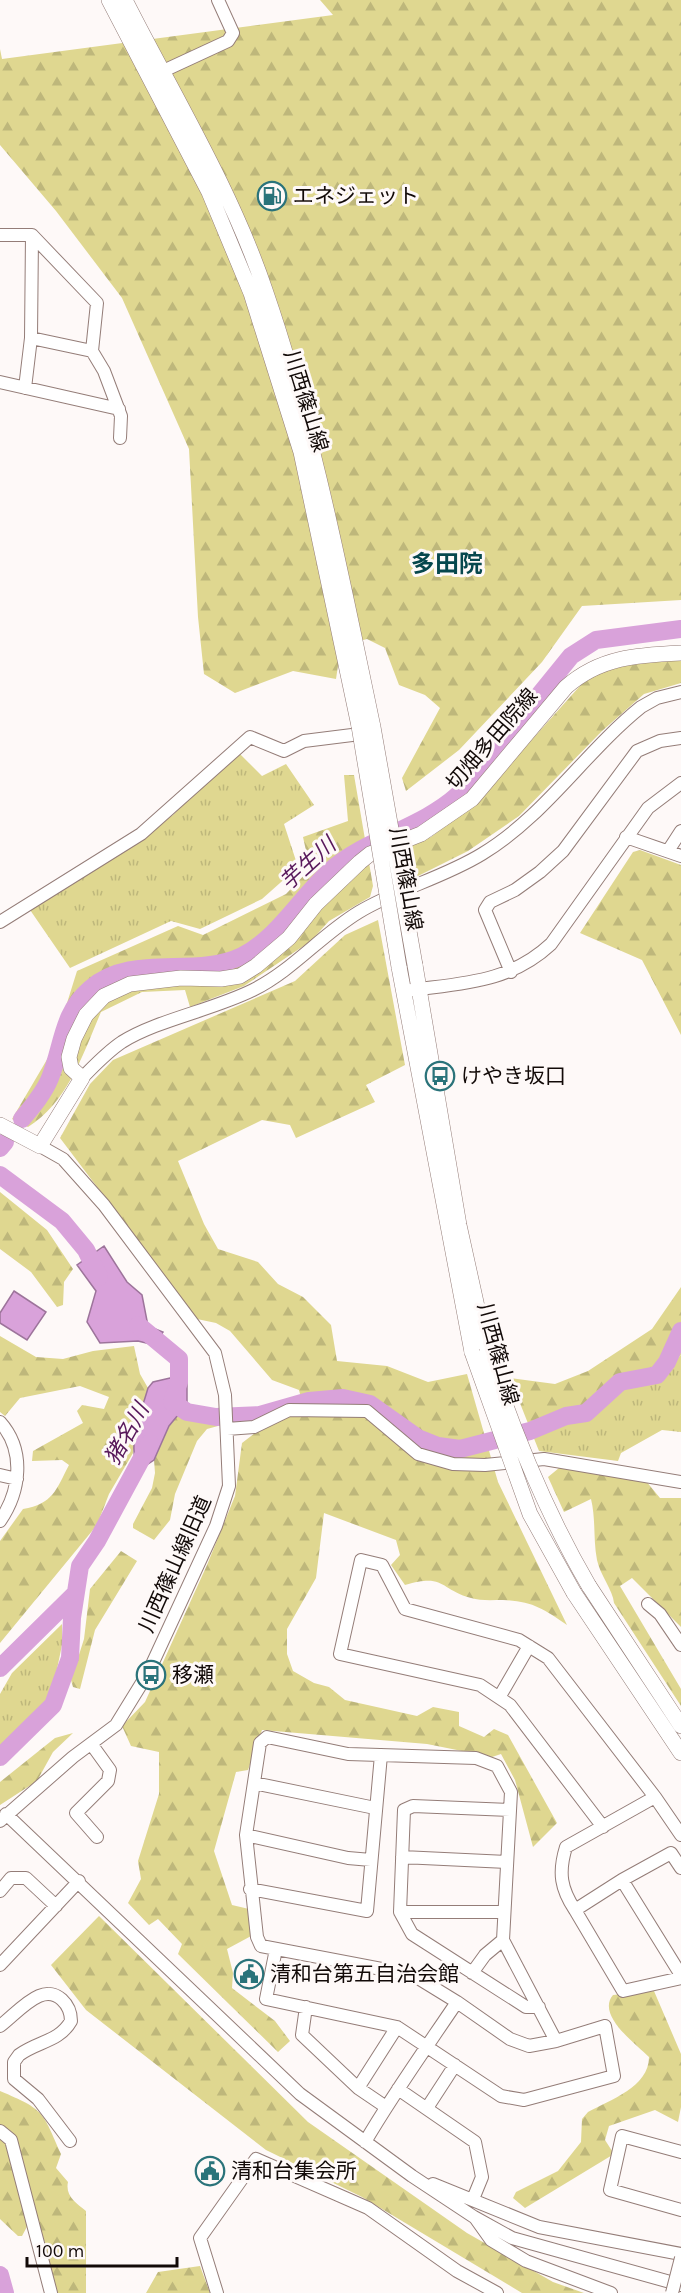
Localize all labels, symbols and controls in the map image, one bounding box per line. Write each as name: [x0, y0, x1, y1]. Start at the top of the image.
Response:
fuel station icon: エネジェット: [256, 180, 288, 212]
place label: エネジェット: [293, 184, 419, 208]
street label: 川西篠山線: [279, 347, 333, 455]
district label: 多田院: [411, 550, 483, 578]
street label: 切畑多田院線: [442, 684, 542, 794]
street label: 川西篠山線: [385, 825, 427, 933]
water label: 芋生川: [275, 831, 343, 896]
bus stop icon: けやき坂口: [424, 1060, 456, 1092]
place label: けやき坂口: [461, 1064, 566, 1088]
street label: 川西篠山線: [473, 1300, 523, 1408]
water label: 猪名川: [100, 1397, 155, 1469]
street label: 川西篠山線旧道: [134, 1492, 216, 1636]
bus stop icon: 移瀬: [135, 1659, 167, 1691]
place label: 移瀬: [172, 1663, 214, 1687]
public building icon: 清和台第五自治会館: [233, 1958, 265, 1990]
place label: 清和台第五自治会館: [270, 1962, 459, 1986]
public building icon: 清和台集会所: [194, 2155, 226, 2187]
place label: 清和台集会所: [231, 2159, 357, 2183]
scale bar: [27, 2230, 177, 2268]
text: 100 m: [36, 2240, 84, 2262]

